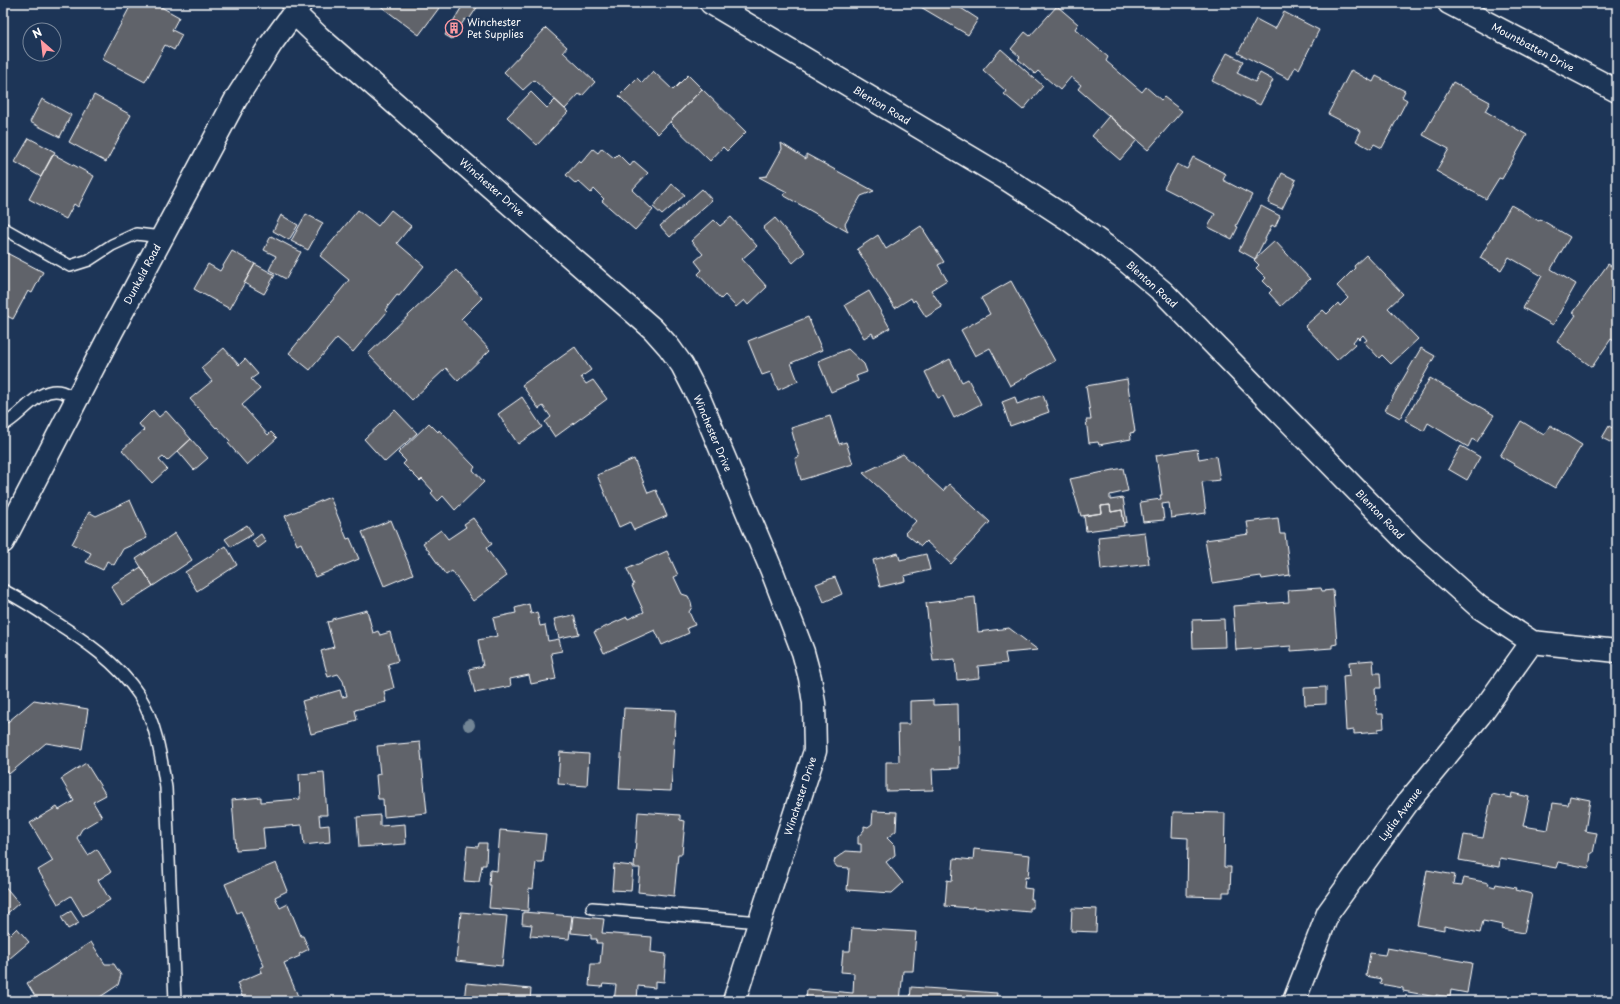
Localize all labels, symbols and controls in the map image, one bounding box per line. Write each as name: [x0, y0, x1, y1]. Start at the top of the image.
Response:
place label: Winchester Pet Supplies: [467, 14, 524, 41]
building icon: Winchester Pet Supplies: [444, 18, 464, 38]
street label: Mountbatten Drive: [1489, 18, 1577, 75]
north arrow: [22, 22, 62, 62]
text: N: [29, 23, 45, 42]
street label: Blenton Road: [851, 82, 914, 128]
street label: Winchester Drive: [456, 154, 528, 219]
street label: Dunkeld Road: [119, 241, 164, 307]
street label: Blenton Road: [1123, 257, 1181, 311]
street label: Winchester Drive: [691, 392, 736, 474]
street label: Blenton Road: [1353, 485, 1408, 542]
street label: Winchester Drive: [780, 754, 819, 837]
street label: Lydia Avenue: [1375, 783, 1426, 844]

